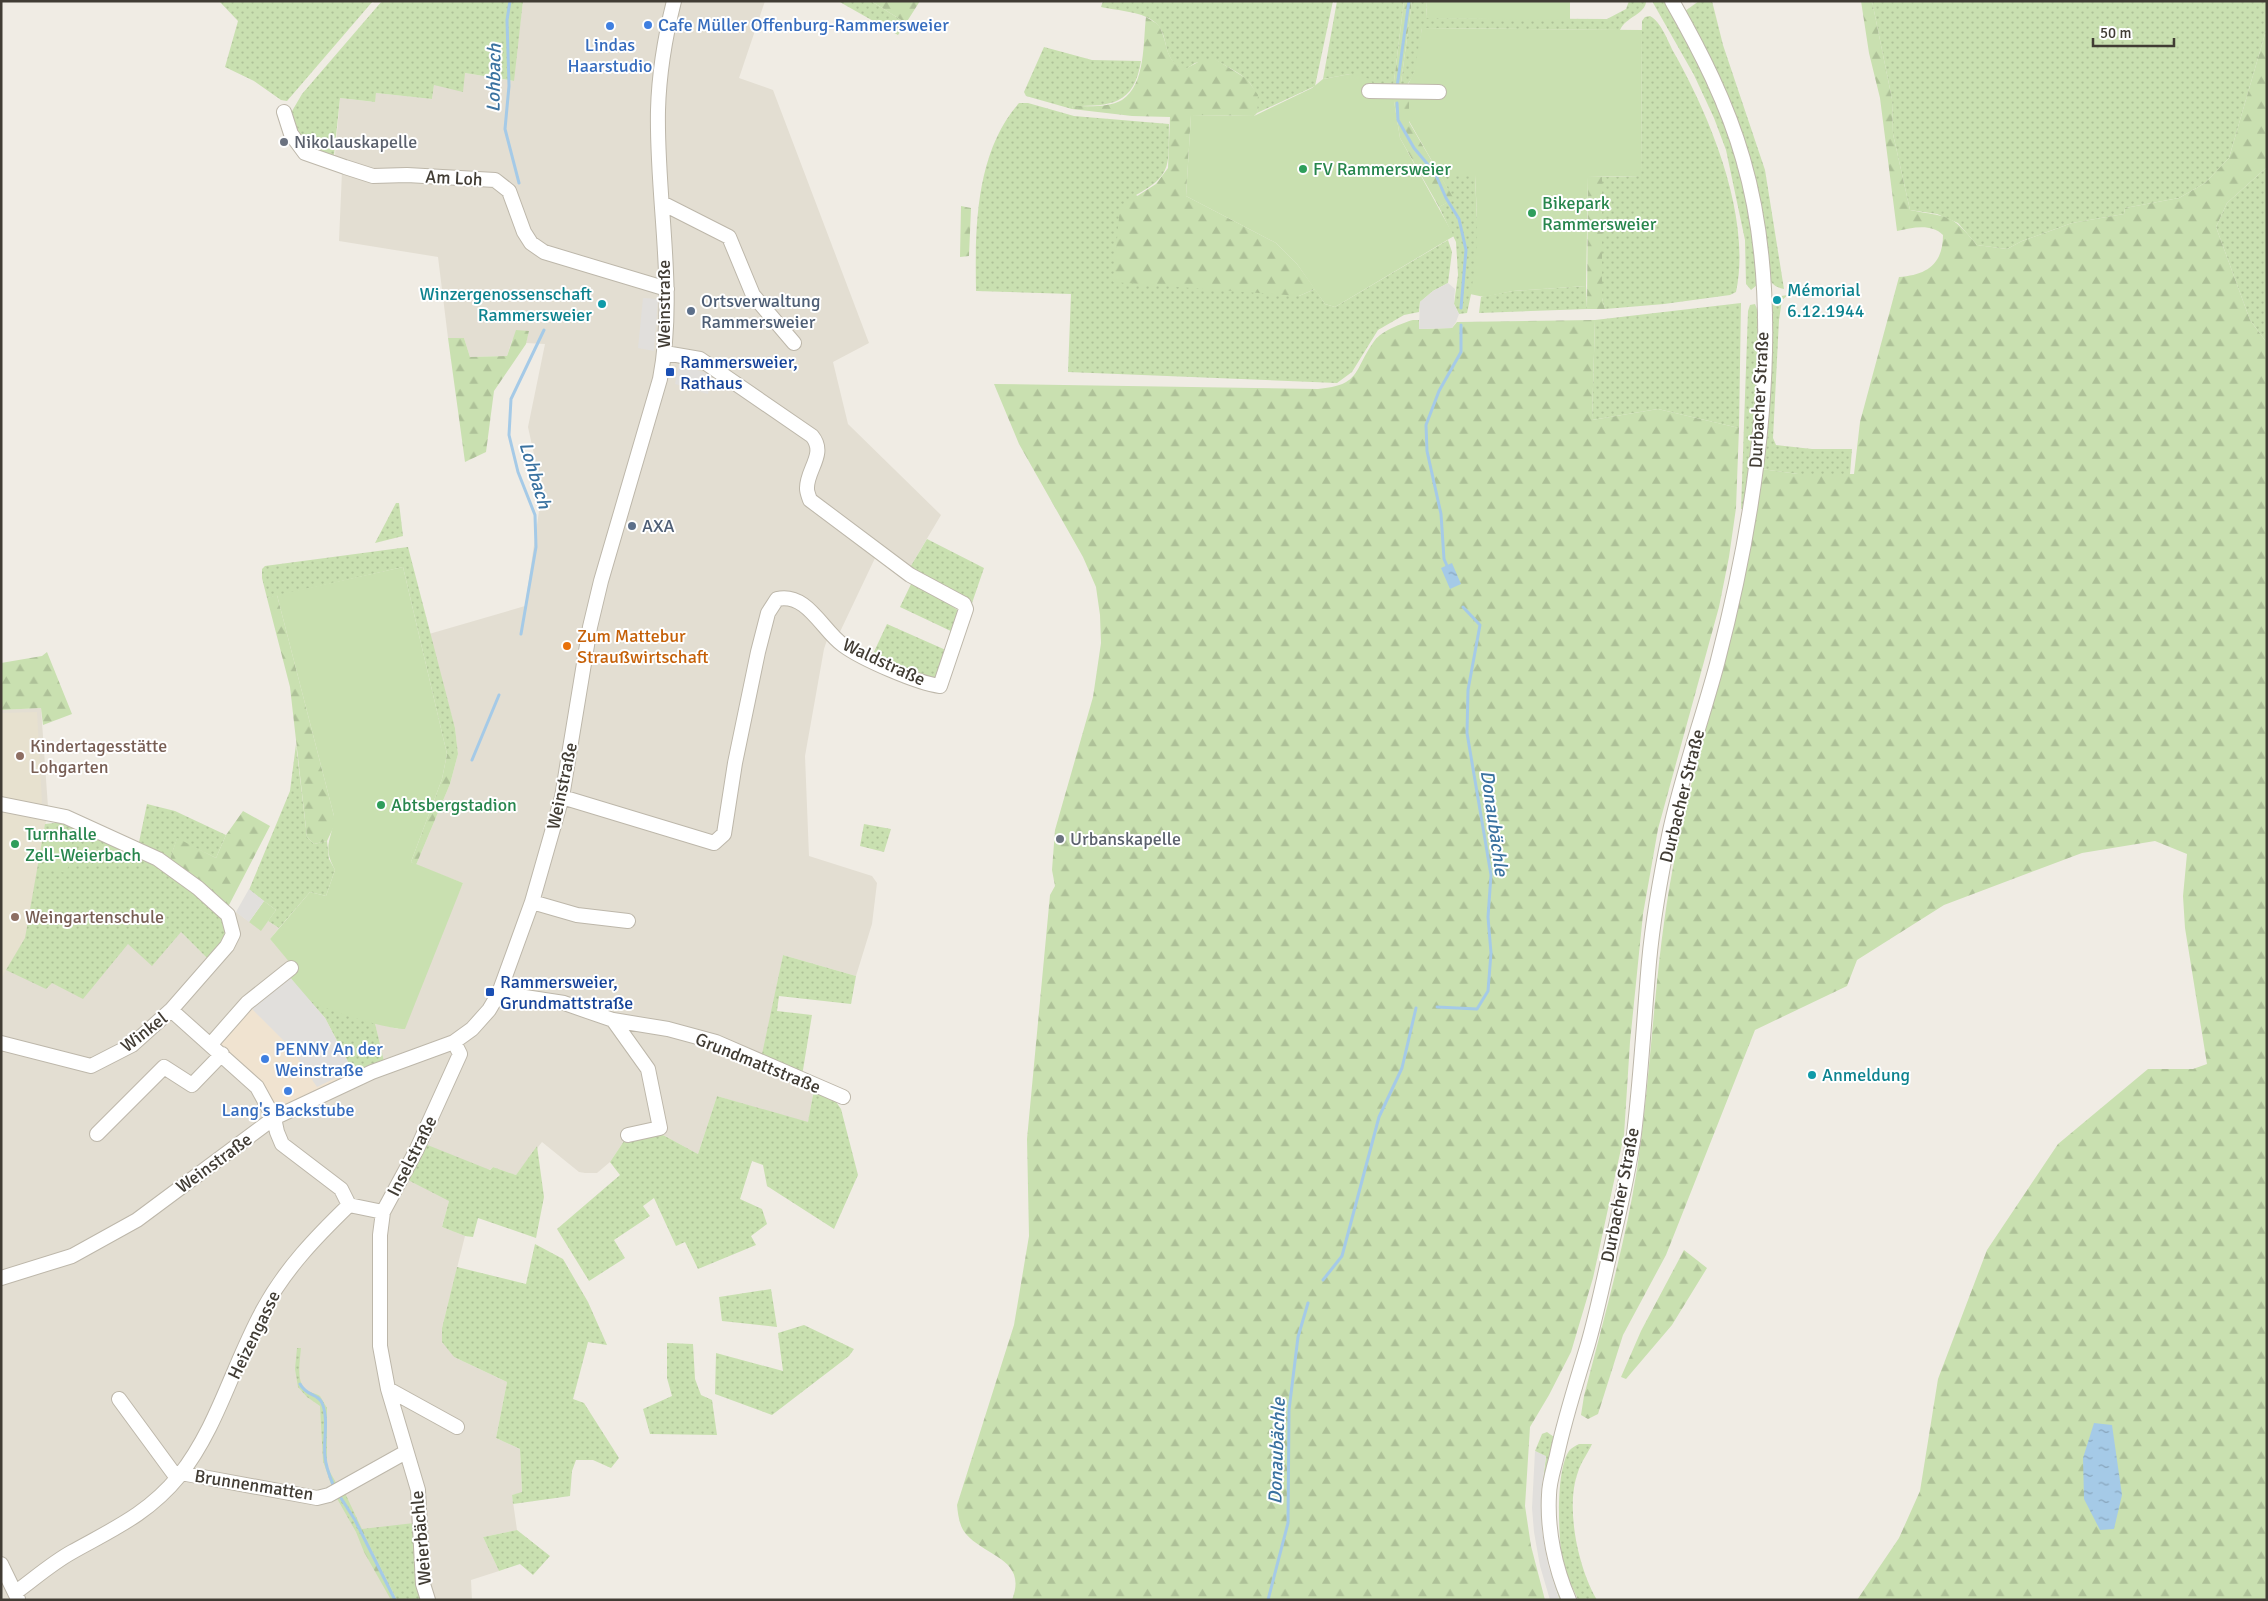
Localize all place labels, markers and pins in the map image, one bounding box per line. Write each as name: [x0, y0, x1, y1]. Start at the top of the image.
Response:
place label: Cafe Müller Offenburg-Rammersweier: [658, 14, 949, 36]
marker: Cafe Müller Offenburg-Rammersweier: [642, 19, 654, 31]
marker: Lindas Haarstudio: [604, 20, 616, 32]
place label: Lindas Haarstudio: [568, 34, 652, 77]
place label: Nikolauskapelle: [294, 131, 417, 153]
marker: Nikolauskapelle: [278, 136, 290, 148]
place label: FV Rammersweier: [1313, 158, 1451, 180]
marker: FV Rammersweier: [1297, 163, 1309, 175]
place label: Bikepark Rammersweier: [1542, 192, 1657, 235]
marker: Bikepark Rammersweier: [1526, 207, 1538, 219]
place label: Mémorial 6.12.1944: [1787, 279, 1865, 322]
place label: Winzergenossenschaft Rammersweier: [419, 283, 592, 326]
place label: Ortsverwaltung Rammersweier: [701, 290, 820, 333]
marker: Mémorial 6.12.1944: [1771, 294, 1783, 306]
marker: Winzergenossenschaft Rammersweier: [596, 298, 608, 310]
marker: Ortsverwaltung Rammersweier: [685, 305, 697, 317]
place label: Rammersweier, Rathaus: [680, 351, 798, 394]
marker: Rammersweier, Rathaus: [664, 366, 676, 378]
place label: AXA: [642, 515, 675, 537]
marker: AXA: [626, 520, 638, 532]
place label: Zum Mattebur Straußwirtschaft: [577, 625, 709, 668]
marker: Zum Mattebur Straußwirtschaft: [561, 640, 573, 652]
place label: Kindertagesstätte Lohgarten: [30, 735, 167, 778]
marker: Kindertagesstätte Lohgarten: [14, 750, 26, 762]
place label: Abtsbergstadion: [391, 794, 517, 816]
marker: Abtsbergstadion: [375, 799, 387, 811]
place label: Turnhalle Zell-Weierbach: [25, 823, 141, 866]
place label: Urbanskapelle: [1070, 828, 1181, 850]
marker: Urbanskapelle: [1054, 833, 1066, 845]
marker: Turnhalle Zell-Weierbach: [9, 838, 21, 850]
place label: Weingartenschule: [25, 906, 164, 928]
marker: Weingartenschule: [9, 911, 21, 923]
place label: Rammersweier, Grundmattstraße: [500, 971, 633, 1014]
marker: Rammersweier, Grundmattstraße: [484, 986, 496, 998]
place label: PENNY An der Weinstraße: [275, 1038, 383, 1081]
marker: PENNY An der Weinstraße: [259, 1053, 271, 1065]
place label: Anmeldung: [1822, 1064, 1910, 1086]
marker: Anmeldung: [1806, 1069, 1818, 1081]
marker: Lang's Backstube: [282, 1085, 294, 1097]
place label: Lang's Backstube: [221, 1099, 355, 1121]

